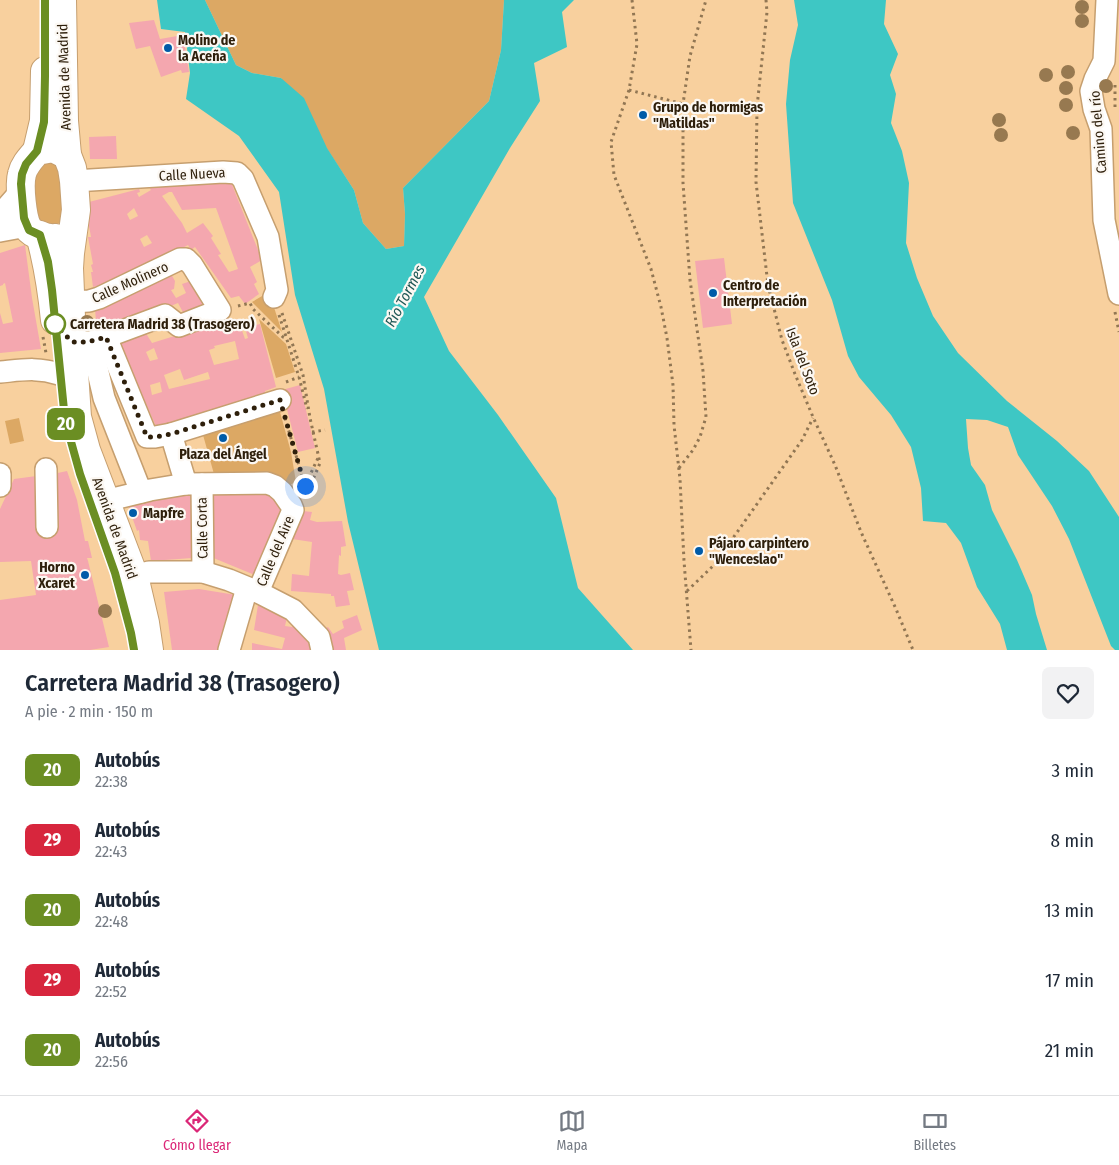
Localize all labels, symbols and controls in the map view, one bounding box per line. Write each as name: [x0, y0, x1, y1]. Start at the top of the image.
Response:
street label: Avenida de Madrid: [54, 23, 75, 131]
place label: Molino de la Aceña: [178, 32, 235, 65]
marker: Molino de la Aceña: [162, 42, 174, 54]
street label: Camino del río: [1086, 90, 1111, 174]
place label: Grupo de hormigas "Matildas": [653, 99, 763, 132]
marker: Grupo de hormigas "Matildas": [637, 109, 649, 121]
street label: Calle Nueva: [158, 164, 226, 185]
street label: Calle Molinero: [89, 258, 171, 307]
water label: Río Tormes: [381, 261, 429, 330]
place label: Centro de Interpretación: [723, 277, 807, 310]
marker: Centro de Interpretación: [707, 287, 719, 299]
marker: Carretera Madrid 38 (Trasogero): [44, 313, 66, 335]
place label: Carretera Madrid 38 (Trasogero): [70, 316, 254, 333]
street label: Isla del Soto: [782, 325, 823, 397]
line badge: 20: [44, 408, 88, 440]
text: 20: [57, 413, 75, 435]
marker: Plaza del Ángel: [217, 432, 229, 444]
place label: Plaza del Ángel: [179, 445, 267, 463]
your location: [293, 474, 318, 499]
street label: Avenida de Madrid: [88, 475, 141, 581]
street label: Calle Corta: [193, 497, 212, 559]
place label: Mapfre: [143, 505, 184, 522]
marker: Mapfre: [127, 507, 139, 519]
street label: Calle del Aire: [253, 513, 298, 589]
place label: Pájaro carpintero "Wenceslao": [709, 535, 810, 568]
marker: Pájaro carpintero "Wenceslao": [693, 545, 705, 557]
place label: Horno Xcaret: [37, 559, 76, 592]
marker: Horno Xcaret: [79, 569, 91, 581]
button: heart: [1042, 667, 1094, 719]
text: Carretera Madrid 38 (Trasogero): [25, 669, 340, 697]
text: A pie · 2 min · 150 m: [25, 702, 153, 721]
text: Autobús: [95, 749, 160, 772]
text: 20: [43, 759, 62, 781]
text: 3 min: [1052, 759, 1094, 782]
text: 22:38: [95, 772, 128, 791]
text: Autobús: [95, 819, 160, 842]
text: 29: [44, 829, 61, 851]
text: 8 min: [1051, 829, 1094, 852]
text: 22:43: [95, 842, 127, 861]
text: Autobús: [95, 889, 160, 912]
text: 20: [43, 899, 62, 921]
text: 13 min: [1044, 899, 1094, 922]
text: 22:48: [95, 912, 128, 931]
text: Autobús: [95, 959, 160, 982]
text: 29: [44, 969, 61, 991]
text: 17 min: [1045, 969, 1094, 992]
text: 22:52: [95, 982, 127, 1001]
text: Autobús: [95, 1029, 160, 1052]
text: 20: [43, 1039, 62, 1061]
text: 21 min: [1045, 1039, 1094, 1062]
text: 22:56: [95, 1052, 128, 1071]
tab: Cómo llegar: [163, 1107, 231, 1154]
tab: Mapa: [557, 1107, 588, 1154]
tab: Billetes: [913, 1107, 956, 1154]

